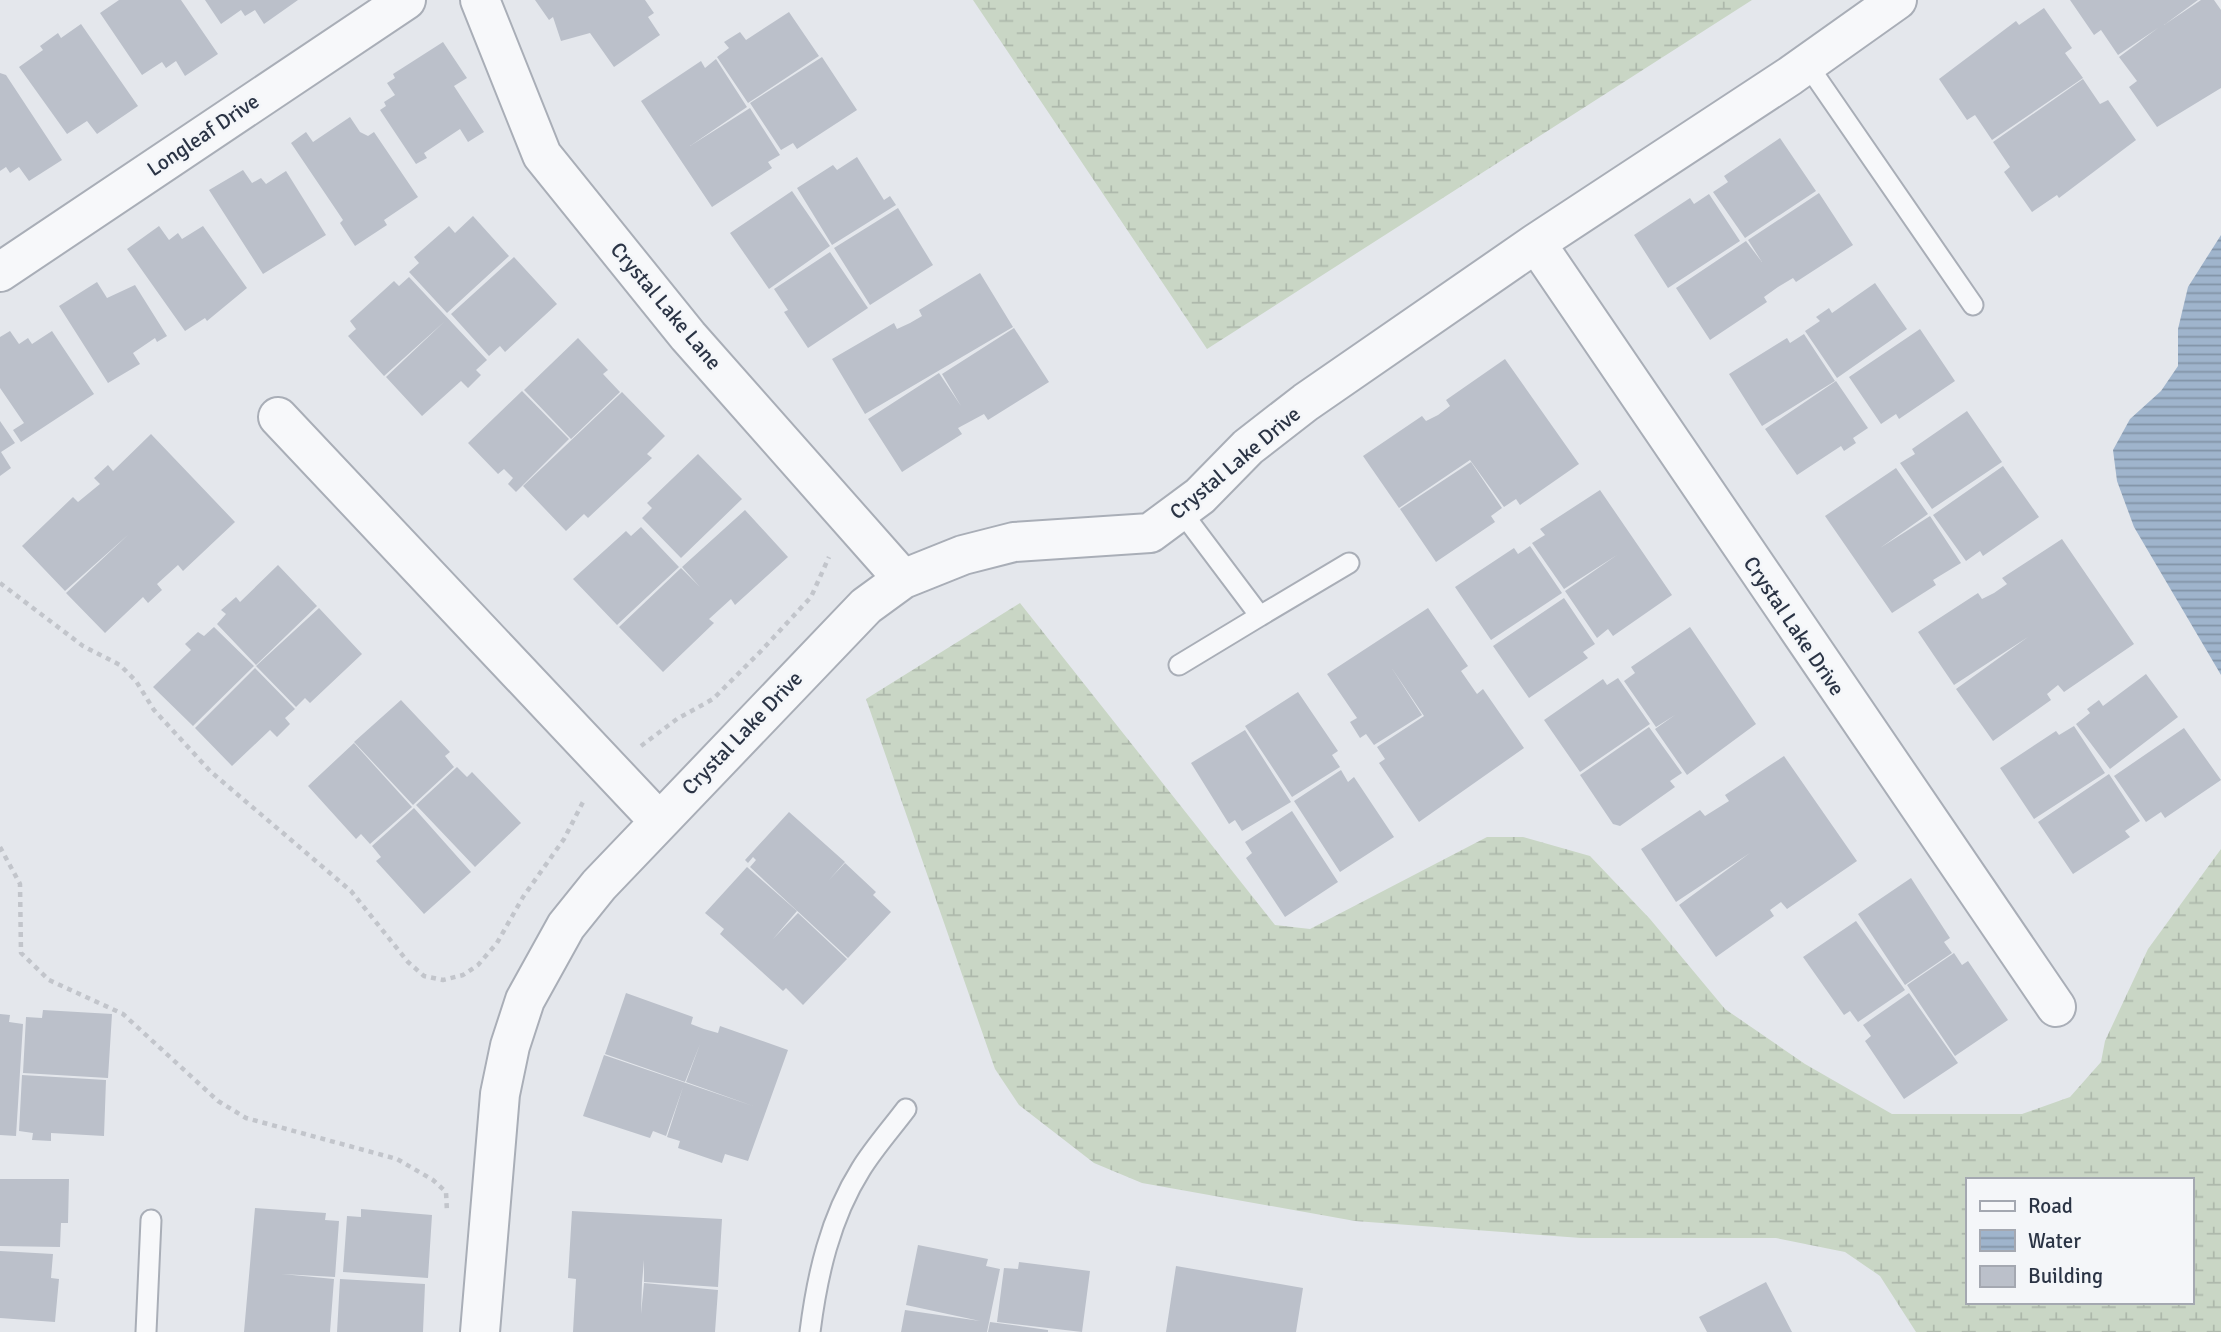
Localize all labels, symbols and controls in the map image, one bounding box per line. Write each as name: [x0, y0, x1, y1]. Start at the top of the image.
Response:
street label: Longleaf Drive: [142, 88, 264, 182]
street label: Crystal Lake Lane: [605, 237, 727, 375]
street label: Crystal Lake Drive: [1164, 401, 1306, 525]
street label: Crystal Lake Drive: [1738, 551, 1850, 701]
street label: Crystal Lake Drive: [676, 666, 808, 800]
legend: [1966, 1178, 2193, 1304]
text: Road: [2028, 1193, 2073, 1219]
text: Water: [2028, 1228, 2081, 1254]
text: Building: [2028, 1263, 2103, 1289]

